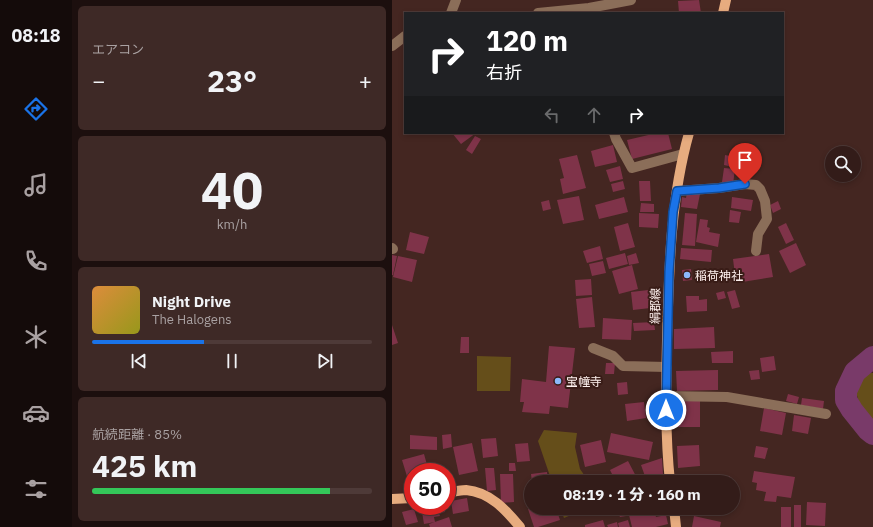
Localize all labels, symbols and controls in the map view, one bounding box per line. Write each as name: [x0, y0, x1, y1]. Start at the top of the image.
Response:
text: 120 m: [486, 22, 568, 59]
text: 08:18: [11, 24, 61, 47]
icon: right: [420, 28, 472, 80]
text: エアコン: [92, 41, 144, 58]
text: 23°: [207, 61, 257, 100]
text: 右折: [486, 61, 522, 84]
text: −: [92, 66, 105, 95]
text: +: [359, 66, 372, 95]
icon: directions: [22, 95, 50, 123]
icon: left: [541, 104, 563, 126]
icon: ahead: [583, 104, 605, 126]
icon: right: [625, 104, 647, 126]
pin: [728, 143, 762, 184]
map controls: [825, 146, 861, 182]
button: search: [825, 146, 861, 182]
icon: arrive: [734, 149, 756, 171]
text: 40: [201, 156, 263, 223]
icon: music: [22, 171, 50, 199]
text: km/h: [217, 216, 247, 233]
icon: phone: [22, 247, 50, 275]
place label: 稲荷神社: [695, 268, 743, 283]
marker: 稲荷神社: [682, 270, 692, 280]
street label: 絹郡線: [647, 288, 663, 324]
text: Night Drive: [152, 292, 231, 311]
text: The Halogens: [152, 311, 232, 328]
icon: climate: [22, 323, 50, 351]
icon: previous: [128, 350, 150, 372]
icon: pause: [221, 350, 243, 372]
icon: next: [314, 350, 336, 372]
place label: 宝幢寺: [566, 374, 602, 389]
marker: 宝幢寺: [553, 376, 563, 386]
position arrow: [645, 389, 687, 431]
icon: car: [22, 399, 50, 427]
text: 航続距離 · 85%: [92, 426, 182, 443]
text: 425 km: [92, 446, 197, 485]
speed limit sign: 50: [404, 463, 456, 515]
icon: filters: [22, 475, 50, 503]
text: 08:19 · 1 分 · 160 m: [563, 485, 701, 504]

